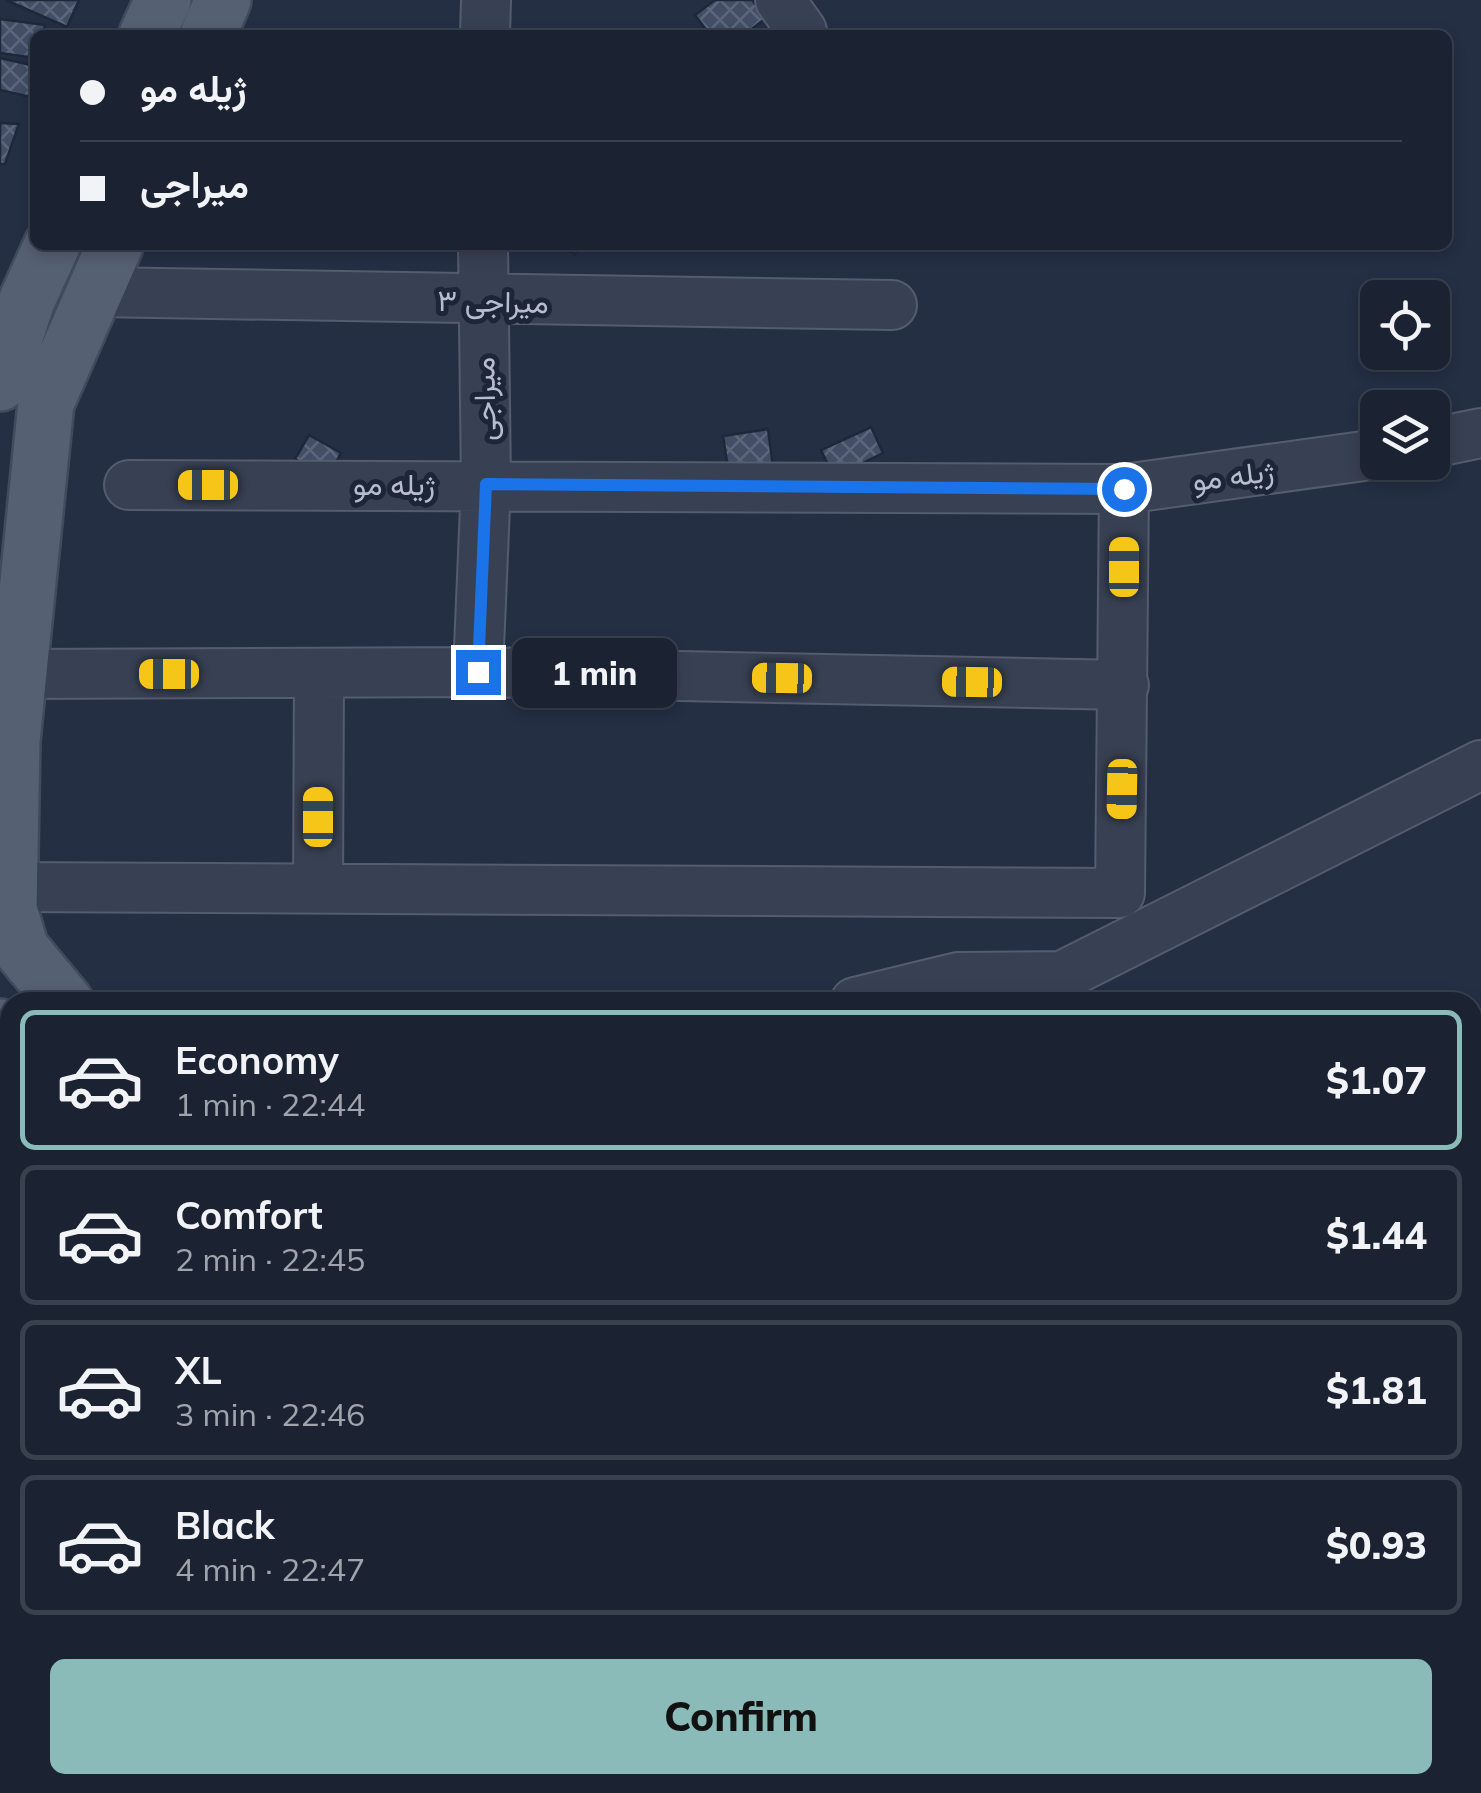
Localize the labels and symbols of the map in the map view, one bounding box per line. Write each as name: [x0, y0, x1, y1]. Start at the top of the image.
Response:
street label: میراجی ۳: [437, 281, 549, 321]
street label: میراجی: [464, 357, 504, 441]
street label: ژیله مو: [1190, 451, 1277, 499]
street label: ژیله مو: [353, 465, 436, 503]
route start: [1102, 467, 1147, 512]
car: [178, 470, 238, 500]
car: [1109, 537, 1139, 597]
callout: 1 min: [513, 637, 678, 707]
route end: [456, 650, 501, 695]
car: [139, 659, 199, 689]
car: [752, 662, 812, 694]
car: [942, 666, 1002, 698]
car: [1106, 759, 1138, 819]
car: [303, 787, 333, 847]

